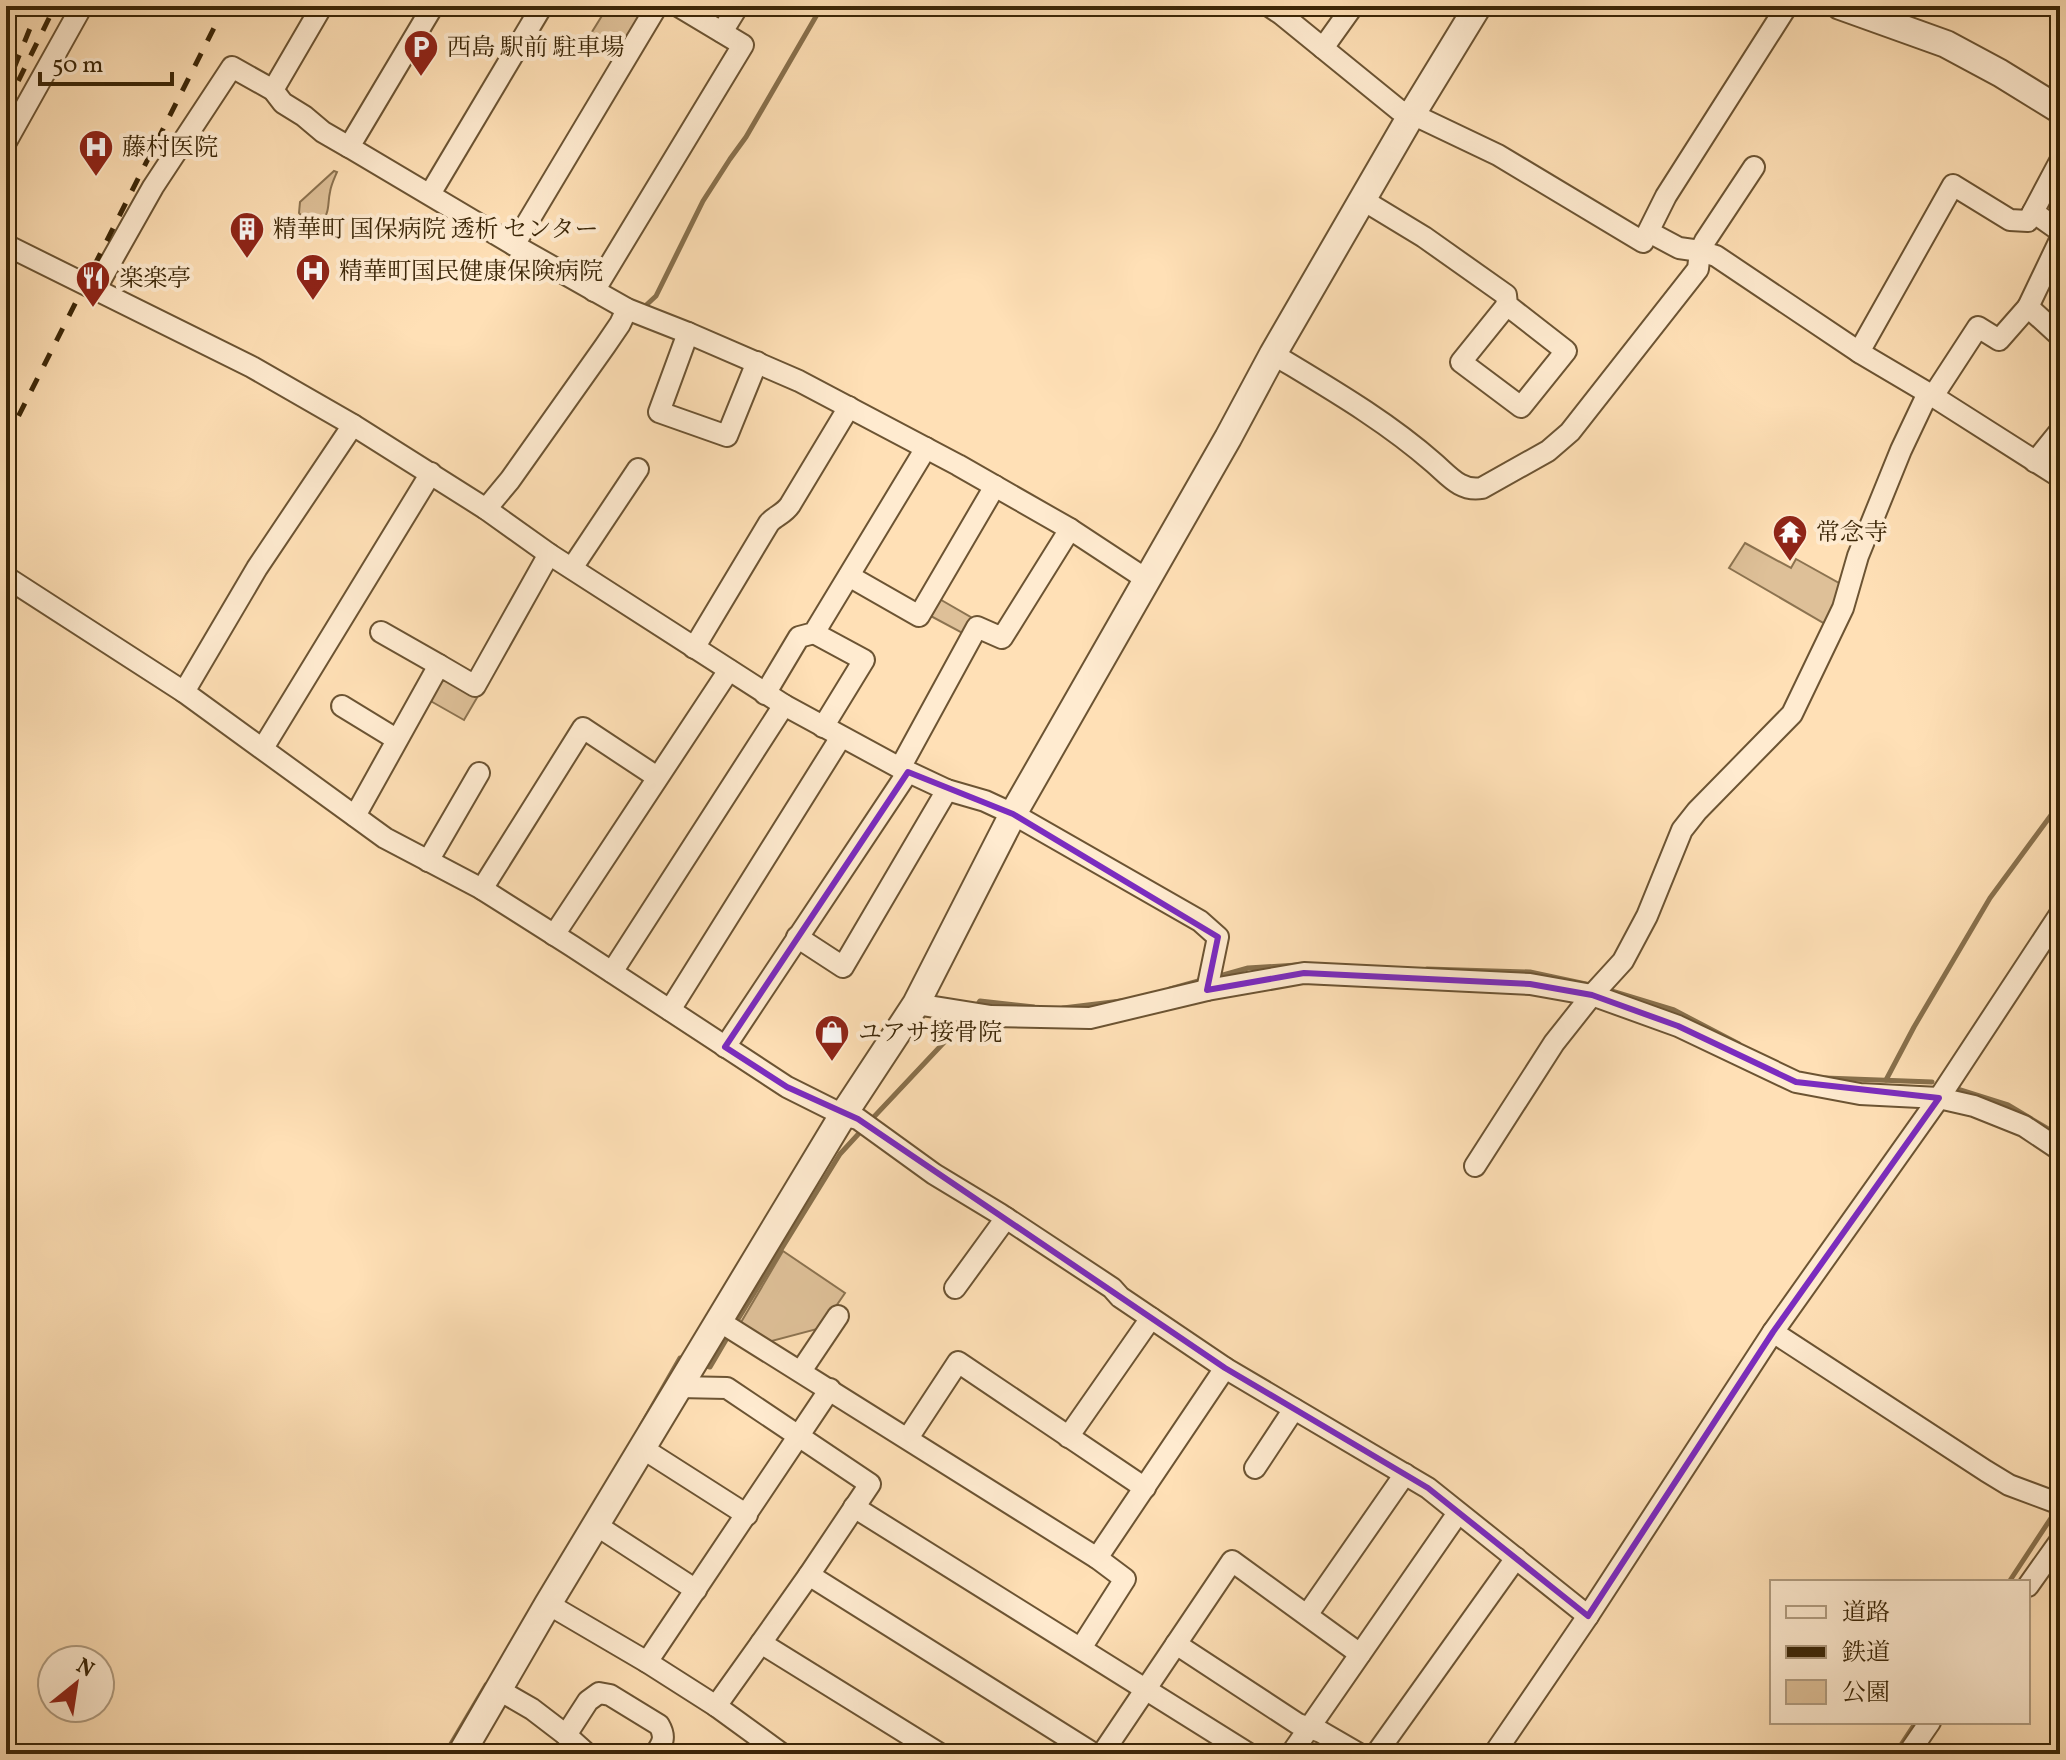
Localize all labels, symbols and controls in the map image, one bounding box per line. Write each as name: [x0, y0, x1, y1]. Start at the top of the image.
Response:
parking icon: 西島 駅前 駐車場: [402, 28, 440, 78]
place label: 西島 駅前 駐車場: [447, 32, 625, 66]
scale bar: [40, 36, 172, 86]
text: 50 m: [52, 49, 104, 83]
hospital icon: 藤村医院: [77, 128, 115, 178]
place label: 藤村医院: [122, 132, 218, 166]
building icon: 精華町 国保病院 透析 センター: [228, 210, 266, 260]
place label: 精華町 国保病院 透析 センター: [273, 214, 598, 248]
hospital icon: 精華町国民健康保険病院: [294, 252, 332, 302]
place label: 精華町国民健康保険病院: [339, 256, 603, 290]
restaurant icon: 楽楽亭: [74, 259, 112, 309]
place label: 楽楽亭: [119, 263, 191, 297]
temple icon: 常念寺: [1771, 513, 1809, 563]
place label: 常念寺: [1816, 517, 1888, 551]
shop icon: ユアサ接骨院: [813, 1013, 851, 1063]
place label: ユアサ接骨院: [858, 1017, 1002, 1051]
legend: [1770, 1580, 2030, 1724]
text: 道路: [1842, 1597, 1890, 1631]
text: 鉄道: [1842, 1637, 1890, 1671]
north arrow: [36, 1644, 116, 1724]
text: N: [70, 1651, 99, 1686]
text: 公園: [1842, 1677, 1890, 1711]

